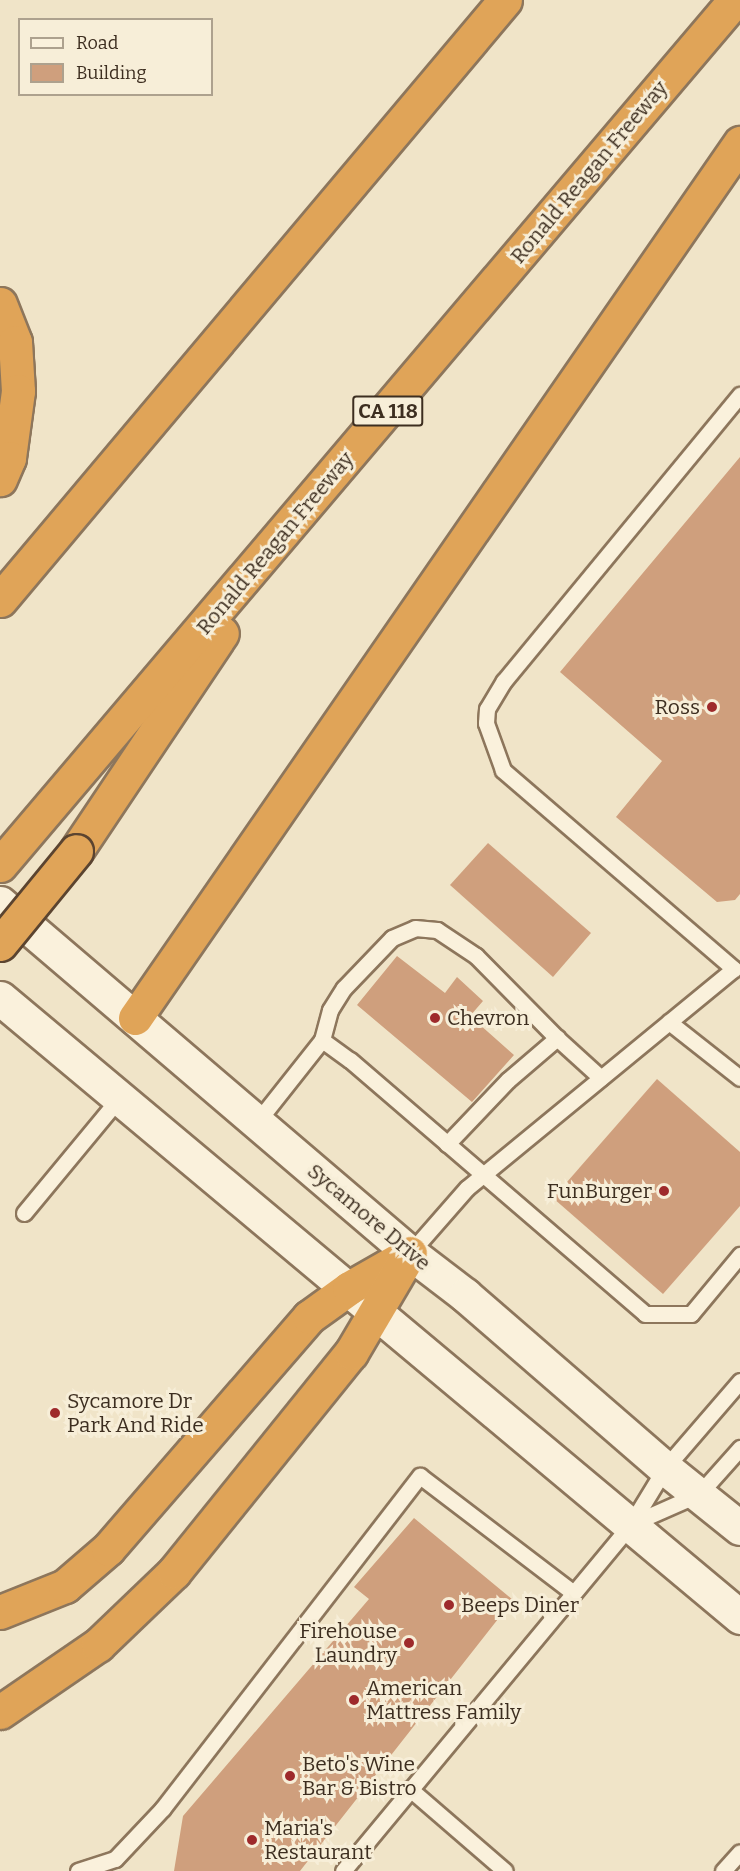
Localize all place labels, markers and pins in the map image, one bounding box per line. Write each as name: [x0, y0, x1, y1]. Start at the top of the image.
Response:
place label: Ross: [654, 694, 700, 720]
marker: Ross: [705, 700, 719, 714]
place label: Chevron: [447, 1005, 529, 1031]
marker: Chevron: [428, 1011, 442, 1025]
place label: FunBurger: [547, 1178, 652, 1204]
marker: FunBurger: [657, 1184, 671, 1198]
place label: Sycamore Dr Park And Ride: [67, 1388, 204, 1438]
marker: Sycamore Dr Park And Ride: [48, 1406, 62, 1420]
place label: Beeps Diner: [461, 1592, 579, 1618]
marker: Beeps Diner: [442, 1598, 456, 1612]
place label: Firehouse Laundry: [299, 1618, 397, 1668]
marker: Firehouse Laundry: [402, 1636, 416, 1650]
place label: American Mattress Family: [366, 1675, 521, 1725]
marker: American Mattress Family: [347, 1693, 361, 1707]
place label: Beto's Wine Bar & Bistro: [302, 1751, 417, 1801]
marker: Beto's Wine Bar & Bistro: [283, 1769, 297, 1783]
place label: Maria's Restaurant: [264, 1815, 372, 1865]
marker: Maria's Restaurant: [245, 1833, 259, 1847]

